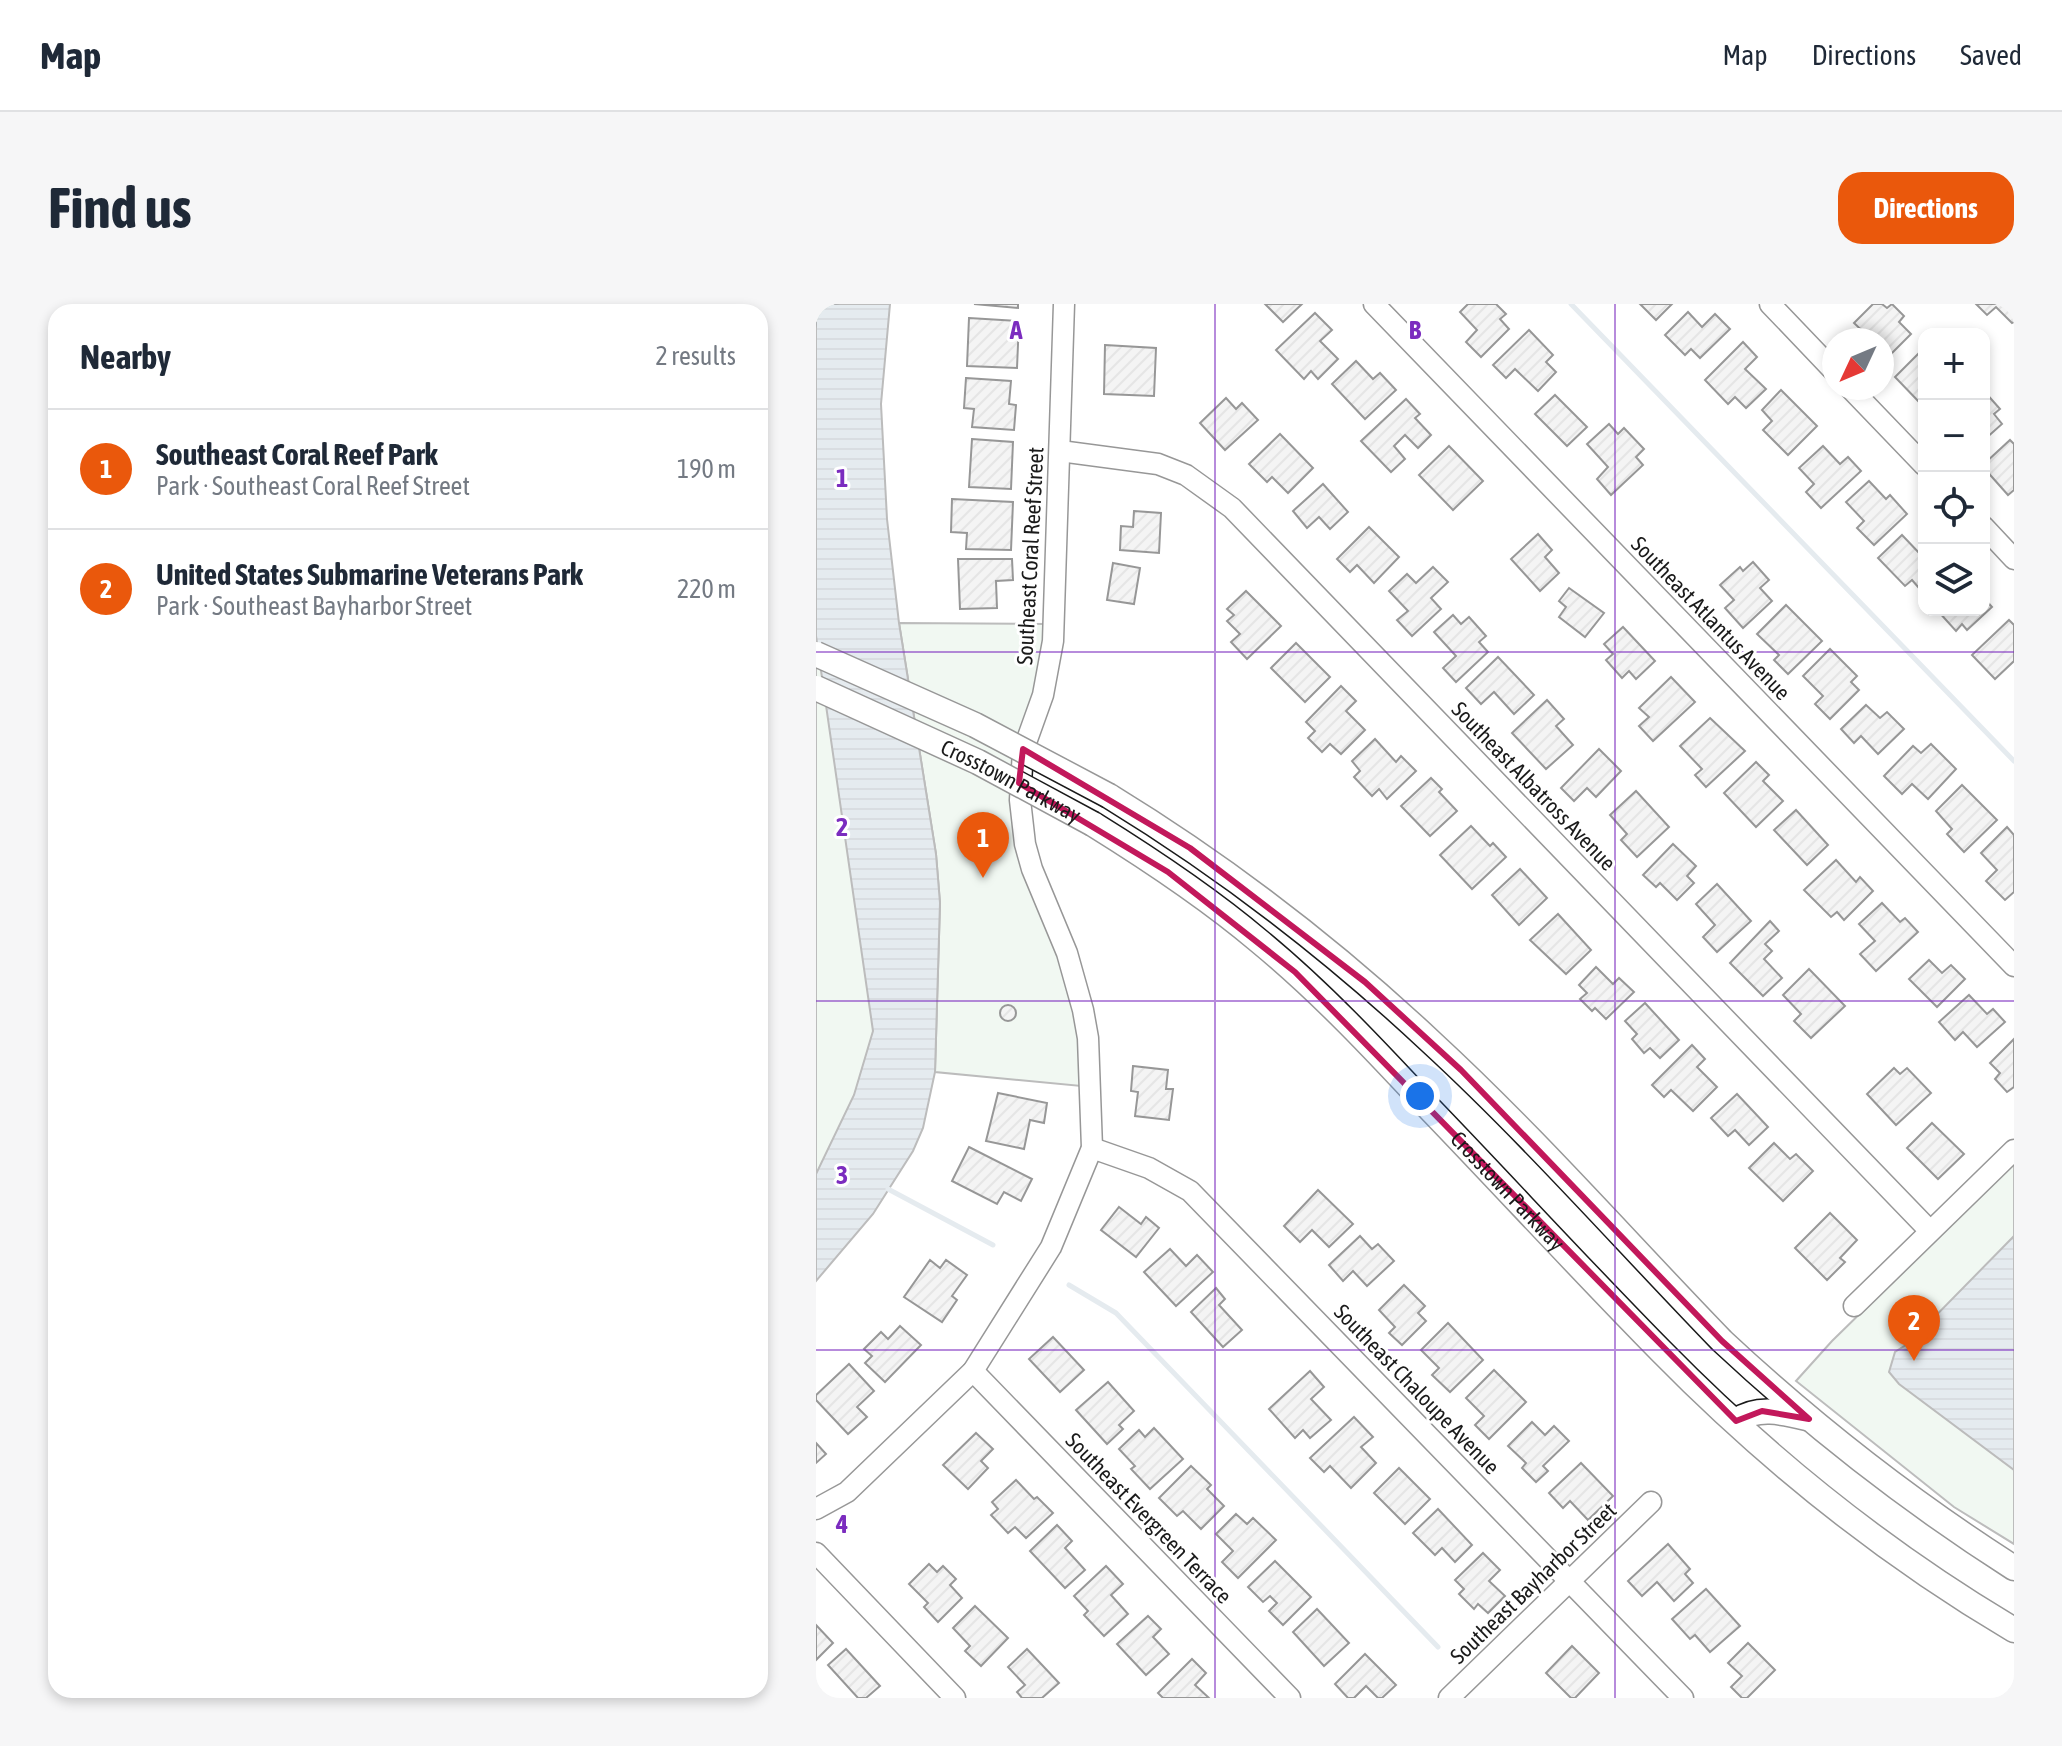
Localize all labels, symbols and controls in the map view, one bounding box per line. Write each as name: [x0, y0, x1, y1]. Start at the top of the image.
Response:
text: Map: [40, 34, 101, 77]
text: Map: [1723, 39, 1768, 71]
text: Directions: [1812, 39, 1916, 71]
text: Saved: [1960, 39, 2022, 71]
button: Directions: [1838, 172, 2014, 244]
text: Find us: [48, 176, 192, 240]
text: A: [1009, 315, 1023, 345]
text: B: [1409, 315, 1422, 345]
north arrow: [1822, 328, 1894, 400]
map controls: [1918, 328, 1990, 616]
button: +: [1918, 328, 1990, 400]
text: Nearby: [80, 337, 171, 376]
text: 2 results: [655, 341, 736, 371]
button: −: [1918, 400, 1990, 472]
text: Southeast Coral Reef Park: [156, 437, 438, 471]
street label: Southeast Coral Reef Street: [1011, 446, 1049, 666]
text: 1: [100, 454, 112, 484]
text: 190 m: [677, 454, 736, 484]
text: 1: [836, 463, 848, 493]
text: Park · Southeast Coral Reef Street: [156, 471, 470, 501]
button: locate: [1918, 472, 1990, 544]
street label: Southeast Atlantus Avenue: [1626, 531, 1796, 705]
button: layers: [1918, 544, 1990, 616]
text: United States Submarine Veterans Park: [156, 557, 583, 591]
text: 2: [100, 574, 112, 604]
text: 220 m: [677, 574, 736, 604]
text: Park · Southeast Bayharbor Street: [156, 591, 472, 621]
street label: Southeast Albatross Avenue: [1447, 696, 1621, 876]
street label: Crosstown Parkway: [937, 734, 1085, 828]
text: 2: [836, 812, 848, 842]
pin: 1: [957, 812, 1009, 878]
your location: [1400, 1076, 1440, 1116]
street label: Crosstown Parkway: [1445, 1126, 1570, 1256]
text: 3: [836, 1160, 848, 1190]
pin: 2: [1888, 1295, 1940, 1361]
street label: Southeast Chaloupe Avenue: [1329, 1299, 1505, 1479]
street label: Southeast Evergreen Terrace: [1061, 1427, 1237, 1609]
street label: Southeast Bayharbor Street: [1445, 1497, 1621, 1669]
text: 4: [835, 1509, 848, 1539]

